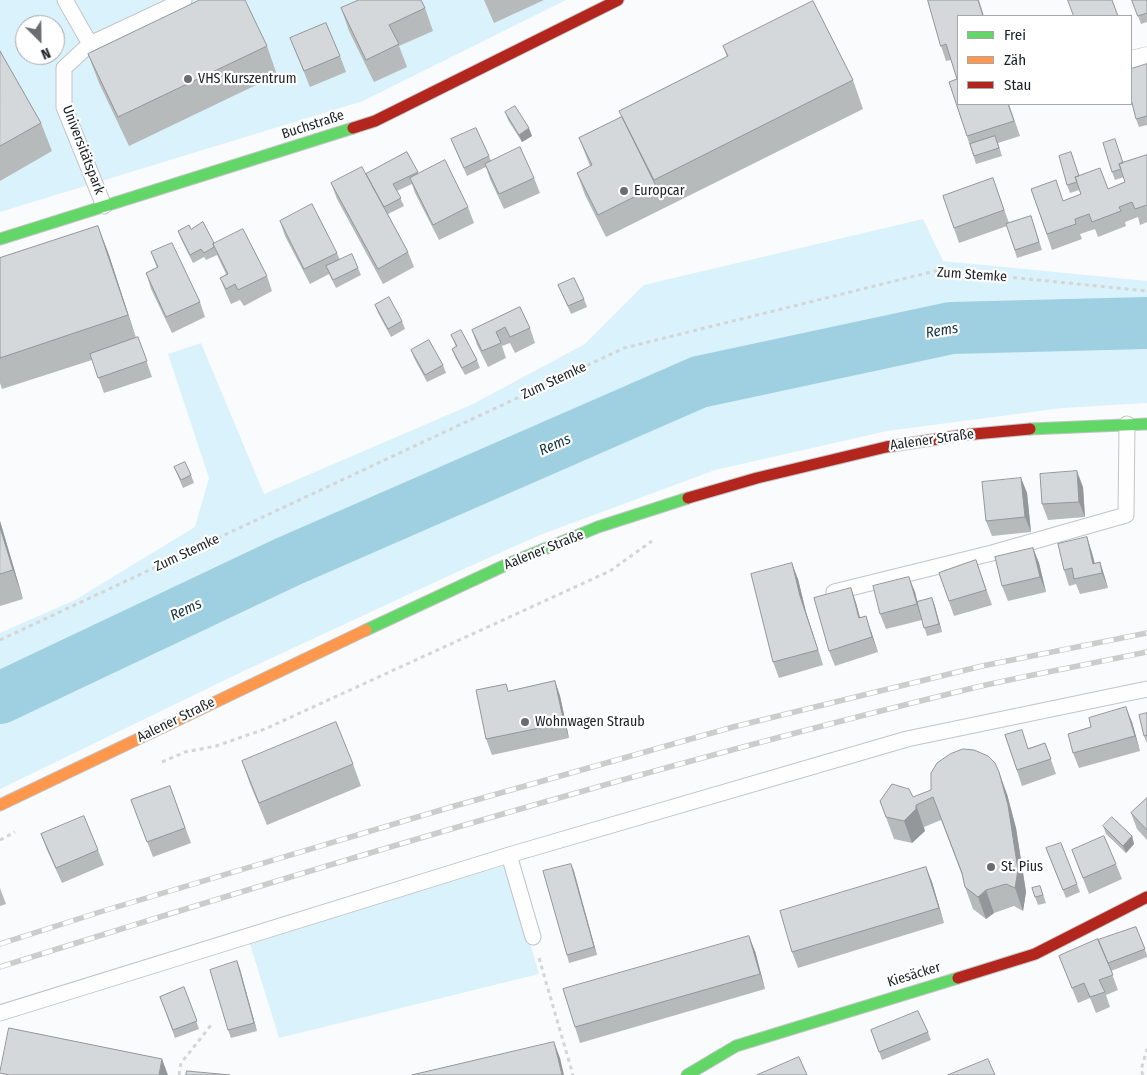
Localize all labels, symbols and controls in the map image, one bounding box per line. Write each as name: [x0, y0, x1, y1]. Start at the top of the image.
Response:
north arrow: [15, 15, 65, 65]
legend: [957, 15, 1132, 105]
text: Frei: [1004, 26, 1026, 44]
text: N: [38, 44, 53, 63]
text: Zäh: [1004, 51, 1026, 69]
place label: VHS Kurszentrum: [198, 71, 296, 87]
marker: VHS Kurszentrum: [182, 73, 194, 85]
text: Stau: [1004, 76, 1031, 94]
street label: Universitätspark: [58, 103, 108, 197]
street label: Buchstraße: [280, 107, 346, 143]
place label: Europcar: [634, 183, 685, 199]
marker: Europcar: [618, 185, 630, 197]
street label: Zum Stemke: [936, 264, 1008, 286]
water label: Rems: [924, 320, 960, 342]
street label: Zum Stemke: [519, 359, 589, 403]
street label: Aalener Straße: [889, 426, 975, 454]
water label: Rems: [536, 430, 574, 460]
street label: Aalener Straße: [502, 526, 586, 574]
street label: Zum Stemke: [152, 531, 222, 575]
water label: Rems: [167, 595, 205, 625]
street label: Aalener Straße: [134, 694, 218, 746]
place label: Wohnwagen Straub: [535, 714, 645, 730]
marker: Wohnwagen Straub: [519, 716, 531, 728]
place label: St. Pius: [1001, 859, 1043, 875]
marker: St. Pius: [985, 861, 997, 873]
street label: Kiesäcker: [885, 959, 943, 991]

